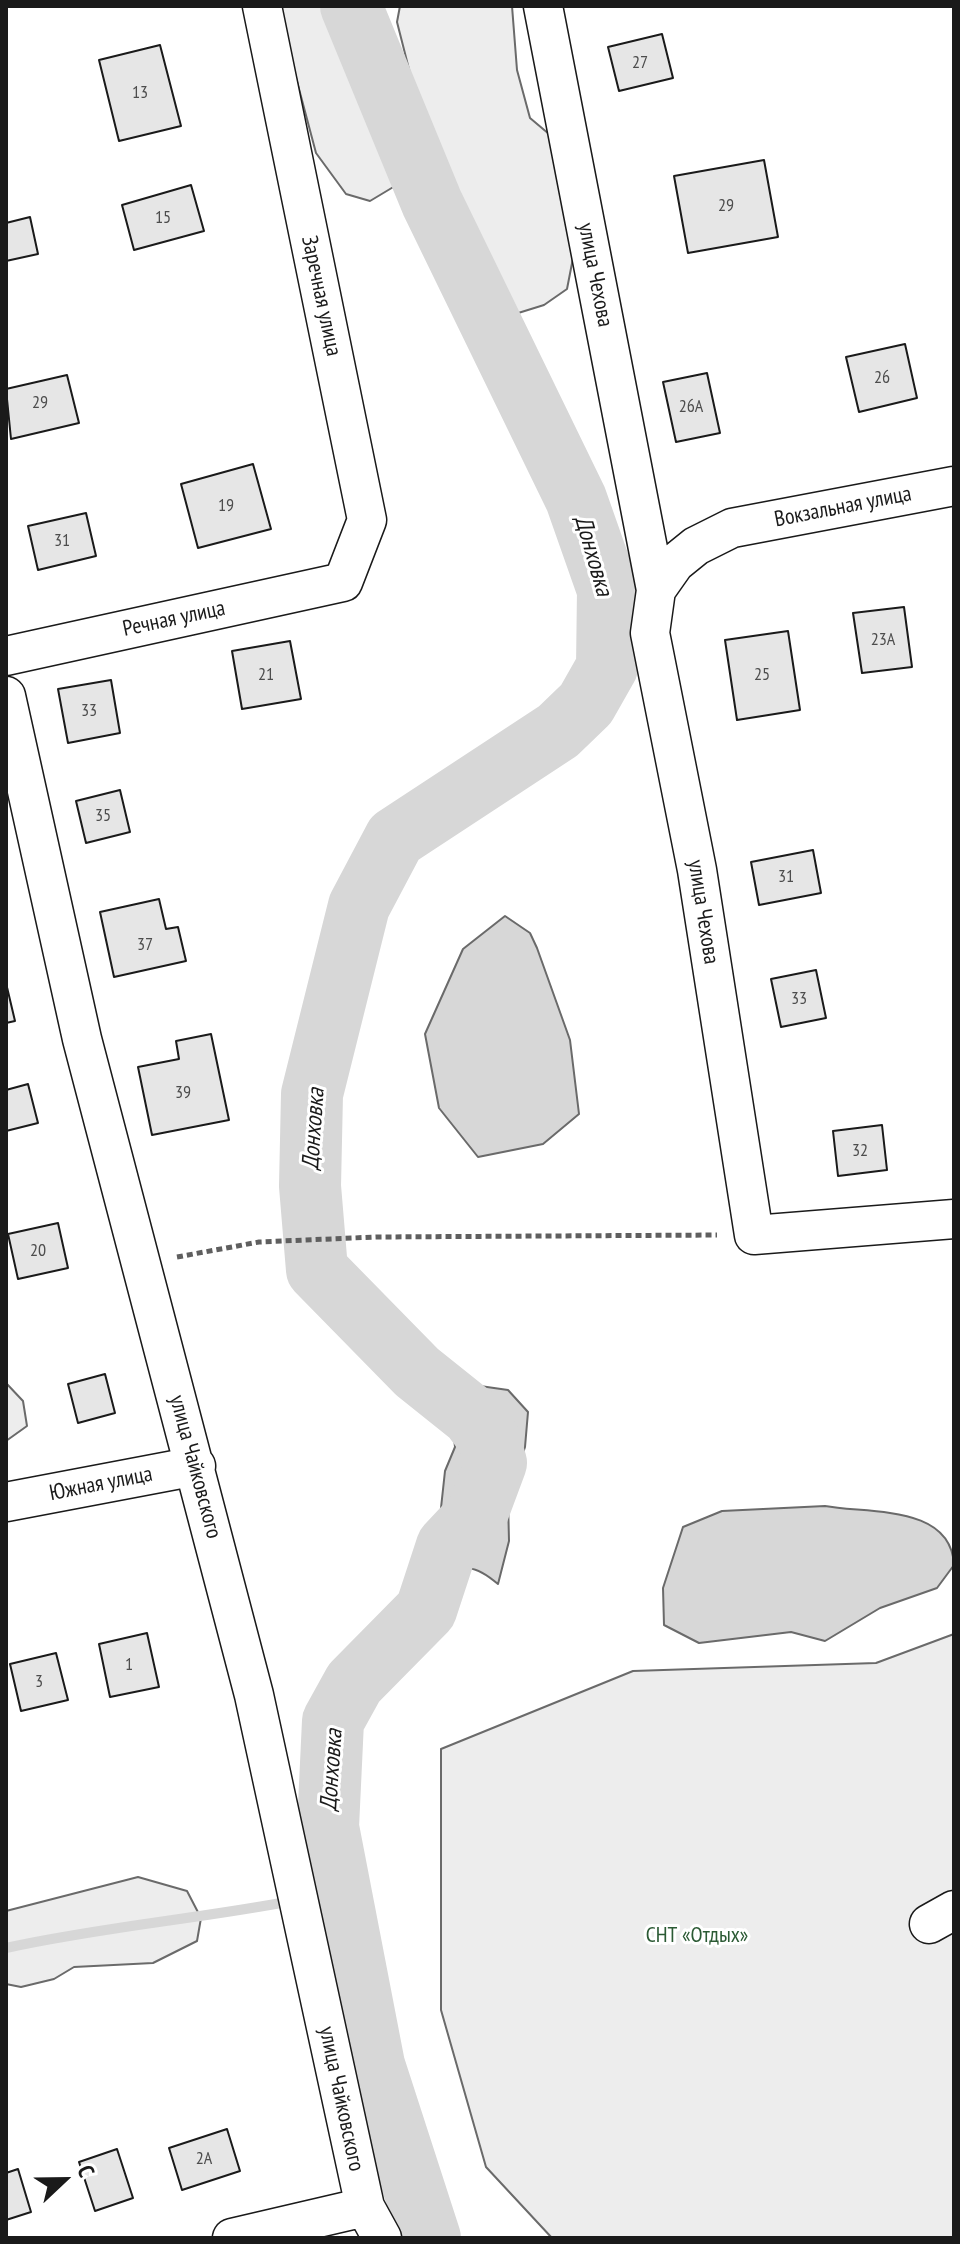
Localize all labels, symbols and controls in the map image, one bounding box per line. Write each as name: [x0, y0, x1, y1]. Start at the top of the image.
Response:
house number: 27: [632, 52, 648, 74]
house number: 13: [132, 82, 148, 104]
house number: 29: [718, 195, 734, 217]
house number: 15: [155, 207, 171, 229]
street label: улица Чехова: [572, 221, 618, 329]
street label: Заречная улица: [295, 233, 347, 359]
house number: 26: [874, 367, 890, 389]
house number: 29: [32, 392, 48, 414]
house number: 26А: [679, 396, 703, 418]
street label: Вокзальная улица: [772, 481, 914, 533]
house number: 19: [218, 495, 234, 517]
water label: Донховка: [568, 513, 618, 599]
house number: 31: [54, 530, 70, 552]
street label: Речная улица: [121, 595, 227, 643]
house number: 23А: [871, 629, 895, 651]
house number: 21: [258, 664, 274, 686]
house number: 25: [754, 664, 770, 686]
house number: 33: [81, 700, 97, 722]
house number: 35: [95, 805, 111, 827]
street label: улица Чехова: [682, 858, 724, 966]
house number: 31: [778, 866, 794, 888]
house number: 37: [137, 934, 153, 956]
house number: 33: [791, 988, 807, 1010]
house number: 39: [175, 1082, 191, 1104]
water label: Донховка: [297, 1087, 331, 1171]
house number: 32: [852, 1140, 868, 1162]
house number: 20: [30, 1240, 46, 1262]
street label: улица Чайковского: [163, 1393, 227, 1541]
street label: Южная улица: [47, 1461, 155, 1507]
house number: 1: [125, 1654, 133, 1676]
house number: 3: [35, 1671, 43, 1693]
water label: Донховка: [315, 1728, 349, 1812]
park label: СНТ «Отдых»: [646, 1923, 748, 1949]
street label: улица Чайковского: [313, 2024, 369, 2174]
north arrow: [24, 2140, 104, 2220]
house number: 2А: [196, 2148, 212, 2170]
text: С: [71, 2161, 101, 2181]

